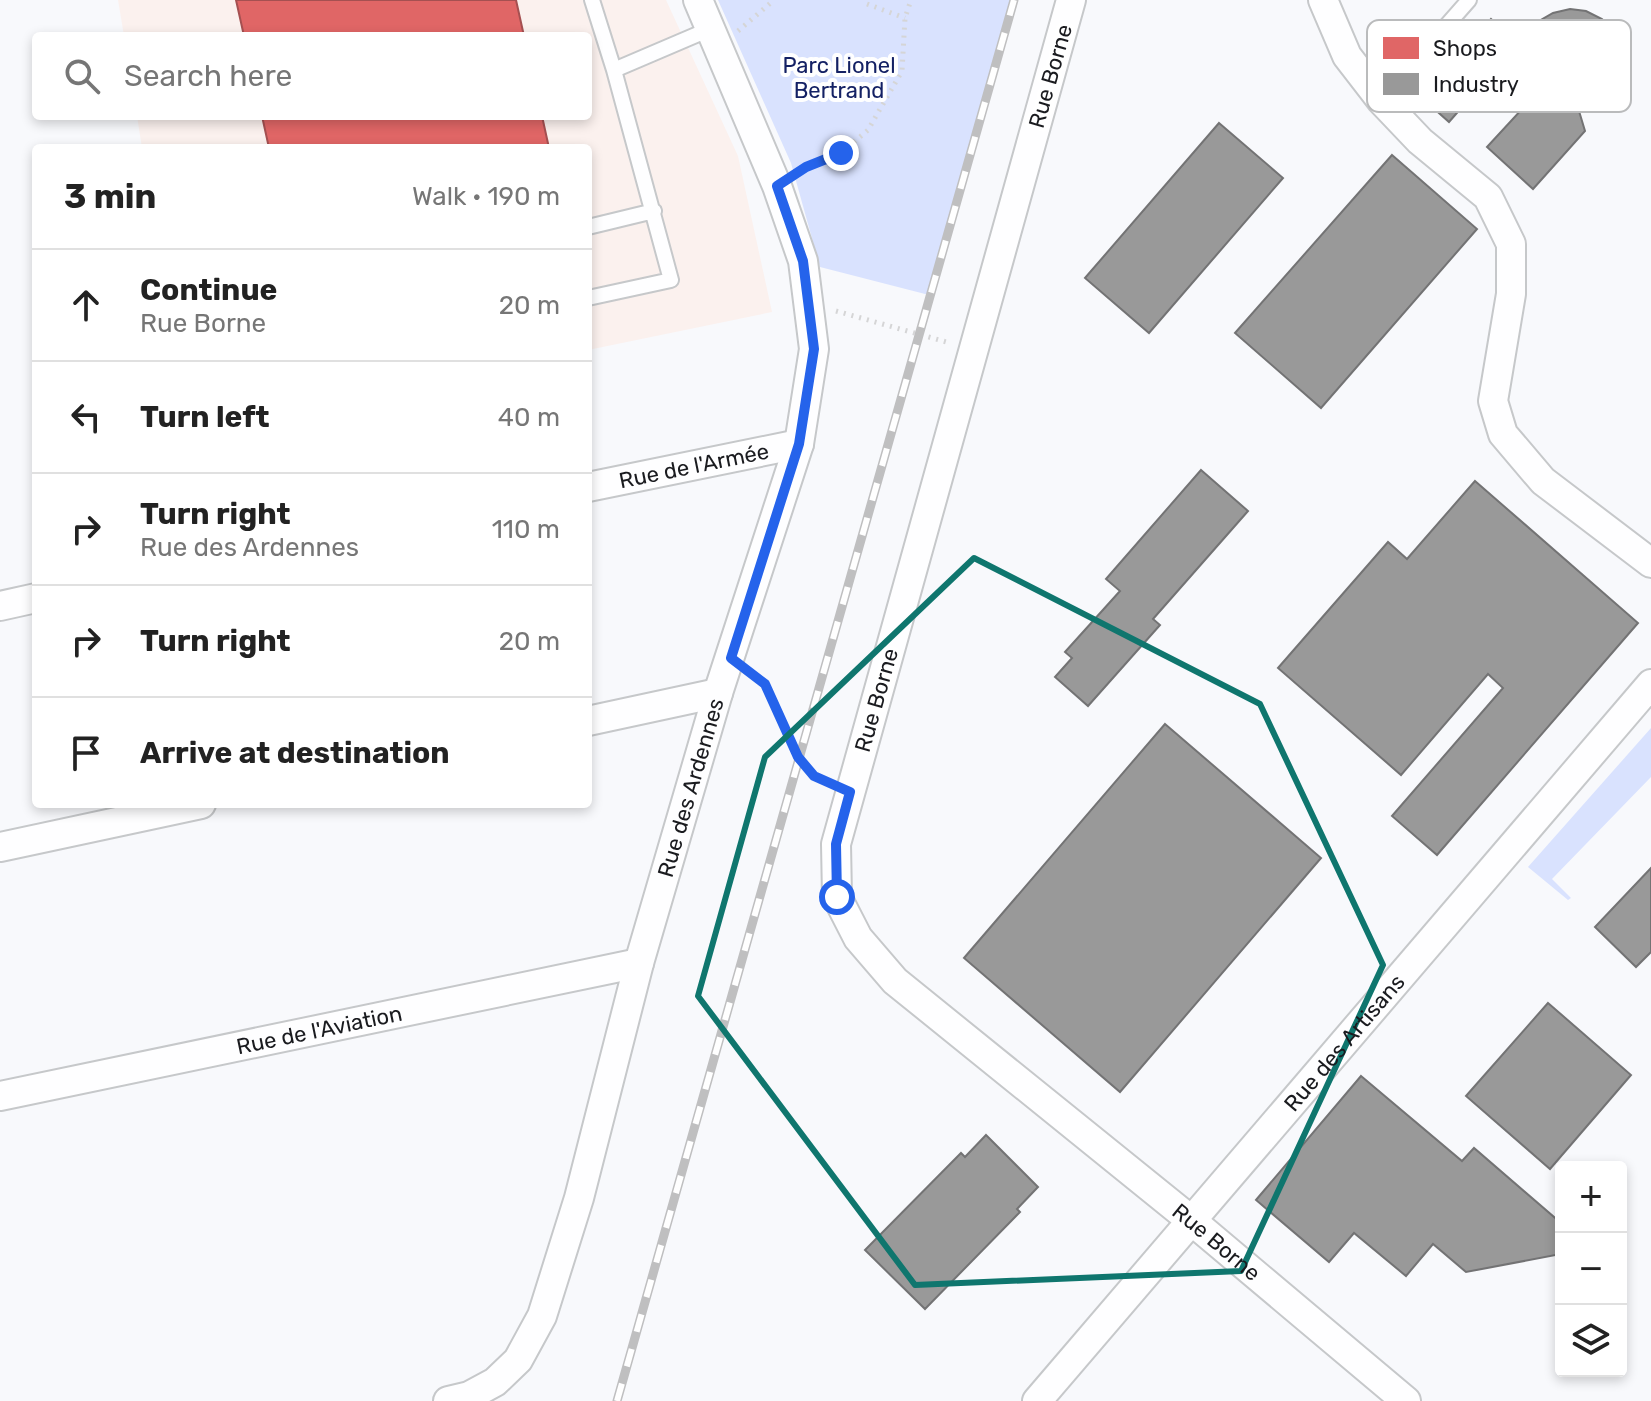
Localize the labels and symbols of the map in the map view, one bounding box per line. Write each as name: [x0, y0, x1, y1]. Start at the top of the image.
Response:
legend: [1367, 20, 1631, 112]
street label: Rue Borne: [1023, 21, 1078, 131]
text: Shops: [1433, 35, 1497, 62]
park label: Parc Lionel Bertrand: [782, 52, 896, 104]
text: Industry: [1433, 71, 1519, 98]
route end: [823, 135, 859, 171]
street label: Rue de l'Armée: [617, 437, 771, 494]
street label: Rue Borne: [849, 645, 904, 755]
street label: Rue des Ardennes: [652, 695, 730, 881]
route start: [819, 879, 855, 915]
street label: Rue des Artisans: [1278, 969, 1411, 1117]
street label: Rue de l'Aviation: [234, 1000, 404, 1060]
street label: Rue Borne: [1167, 1198, 1266, 1287]

